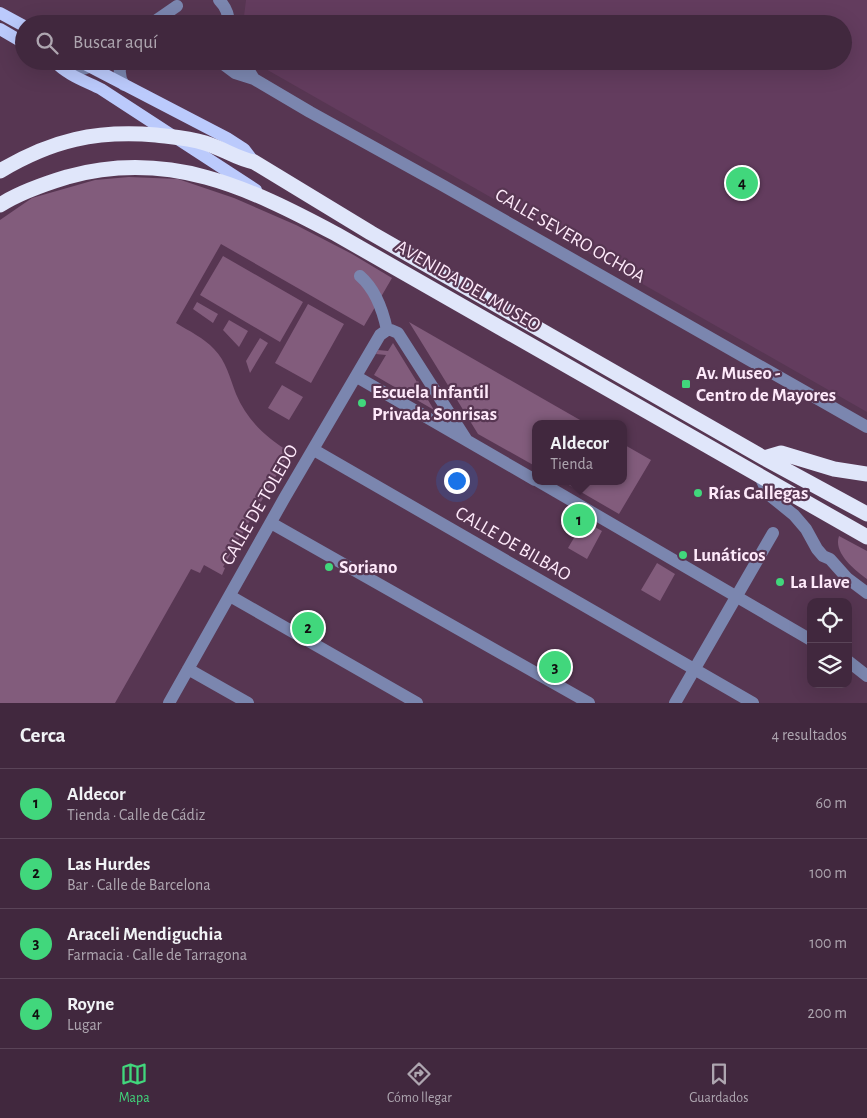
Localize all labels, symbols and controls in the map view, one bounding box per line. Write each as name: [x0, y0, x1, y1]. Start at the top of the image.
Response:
search box: [15, 15, 852, 70]
icon: search: [33, 29, 61, 57]
text: Buscar aquí: [73, 33, 158, 52]
pin: 4: [726, 164, 758, 202]
street label: CALLE SEVERO OCHOA: [492, 185, 648, 287]
street label: AVENIDA DEL MUSEO: [392, 237, 544, 335]
place label: Av. Museo - Centro de Mayores: [696, 364, 836, 405]
marker: Av. Museo - Centro de Mayores: [680, 378, 692, 390]
place label: Escuela Infantil Privada Sonrisas: [372, 383, 497, 424]
marker: Escuela Infantil Privada Sonrisas: [356, 397, 368, 409]
popup: [532, 420, 627, 485]
text: Aldecor: [550, 434, 609, 453]
street label: CALLE DE TOLEDO: [218, 442, 302, 568]
text: Tienda: [550, 456, 593, 472]
your location: [444, 468, 470, 494]
place label: Rías Gallegas: [708, 484, 808, 503]
marker: Rías Gallegas: [692, 487, 704, 499]
pin: 1: [563, 501, 595, 539]
street label: CALLE DE BILBAO: [452, 503, 574, 585]
place label: Lunáticos: [693, 546, 766, 565]
marker: Lunáticos: [677, 549, 689, 561]
place label: Soriano: [339, 558, 397, 577]
marker: Soriano: [323, 561, 335, 573]
place label: La Llave: [790, 573, 850, 592]
marker: La Llave: [774, 576, 786, 588]
map controls: [807, 598, 852, 688]
button: locate: [807, 598, 852, 643]
pin: 2: [292, 609, 324, 647]
button: layers: [807, 643, 852, 688]
pin: 3: [539, 648, 571, 686]
text: Cerca: [20, 725, 66, 746]
text: 4 resultados: [772, 727, 847, 743]
text: Aldecor: [67, 785, 126, 804]
text: 1: [33, 795, 39, 811]
text: 60 m: [816, 795, 847, 811]
text: Tienda · Calle de Cádiz: [67, 807, 205, 823]
text: Las Hurdes: [67, 855, 150, 874]
text: 2: [32, 865, 40, 881]
text: 100 m: [809, 865, 847, 881]
text: Bar · Calle de Barcelona: [67, 877, 211, 893]
text: Araceli Mendiguchia: [67, 925, 223, 944]
text: 3: [33, 935, 39, 951]
text: 100 m: [809, 935, 847, 951]
text: Farmacia · Calle de Tarragona: [67, 947, 247, 963]
text: Royne: [67, 995, 114, 1014]
text: 4: [32, 1005, 40, 1021]
text: 200 m: [807, 1005, 847, 1021]
text: Lugar: [67, 1017, 102, 1033]
tab: Mapa: [119, 1060, 150, 1107]
tab: Cómo llegar: [387, 1060, 452, 1107]
tab: Guardados: [689, 1060, 748, 1107]

